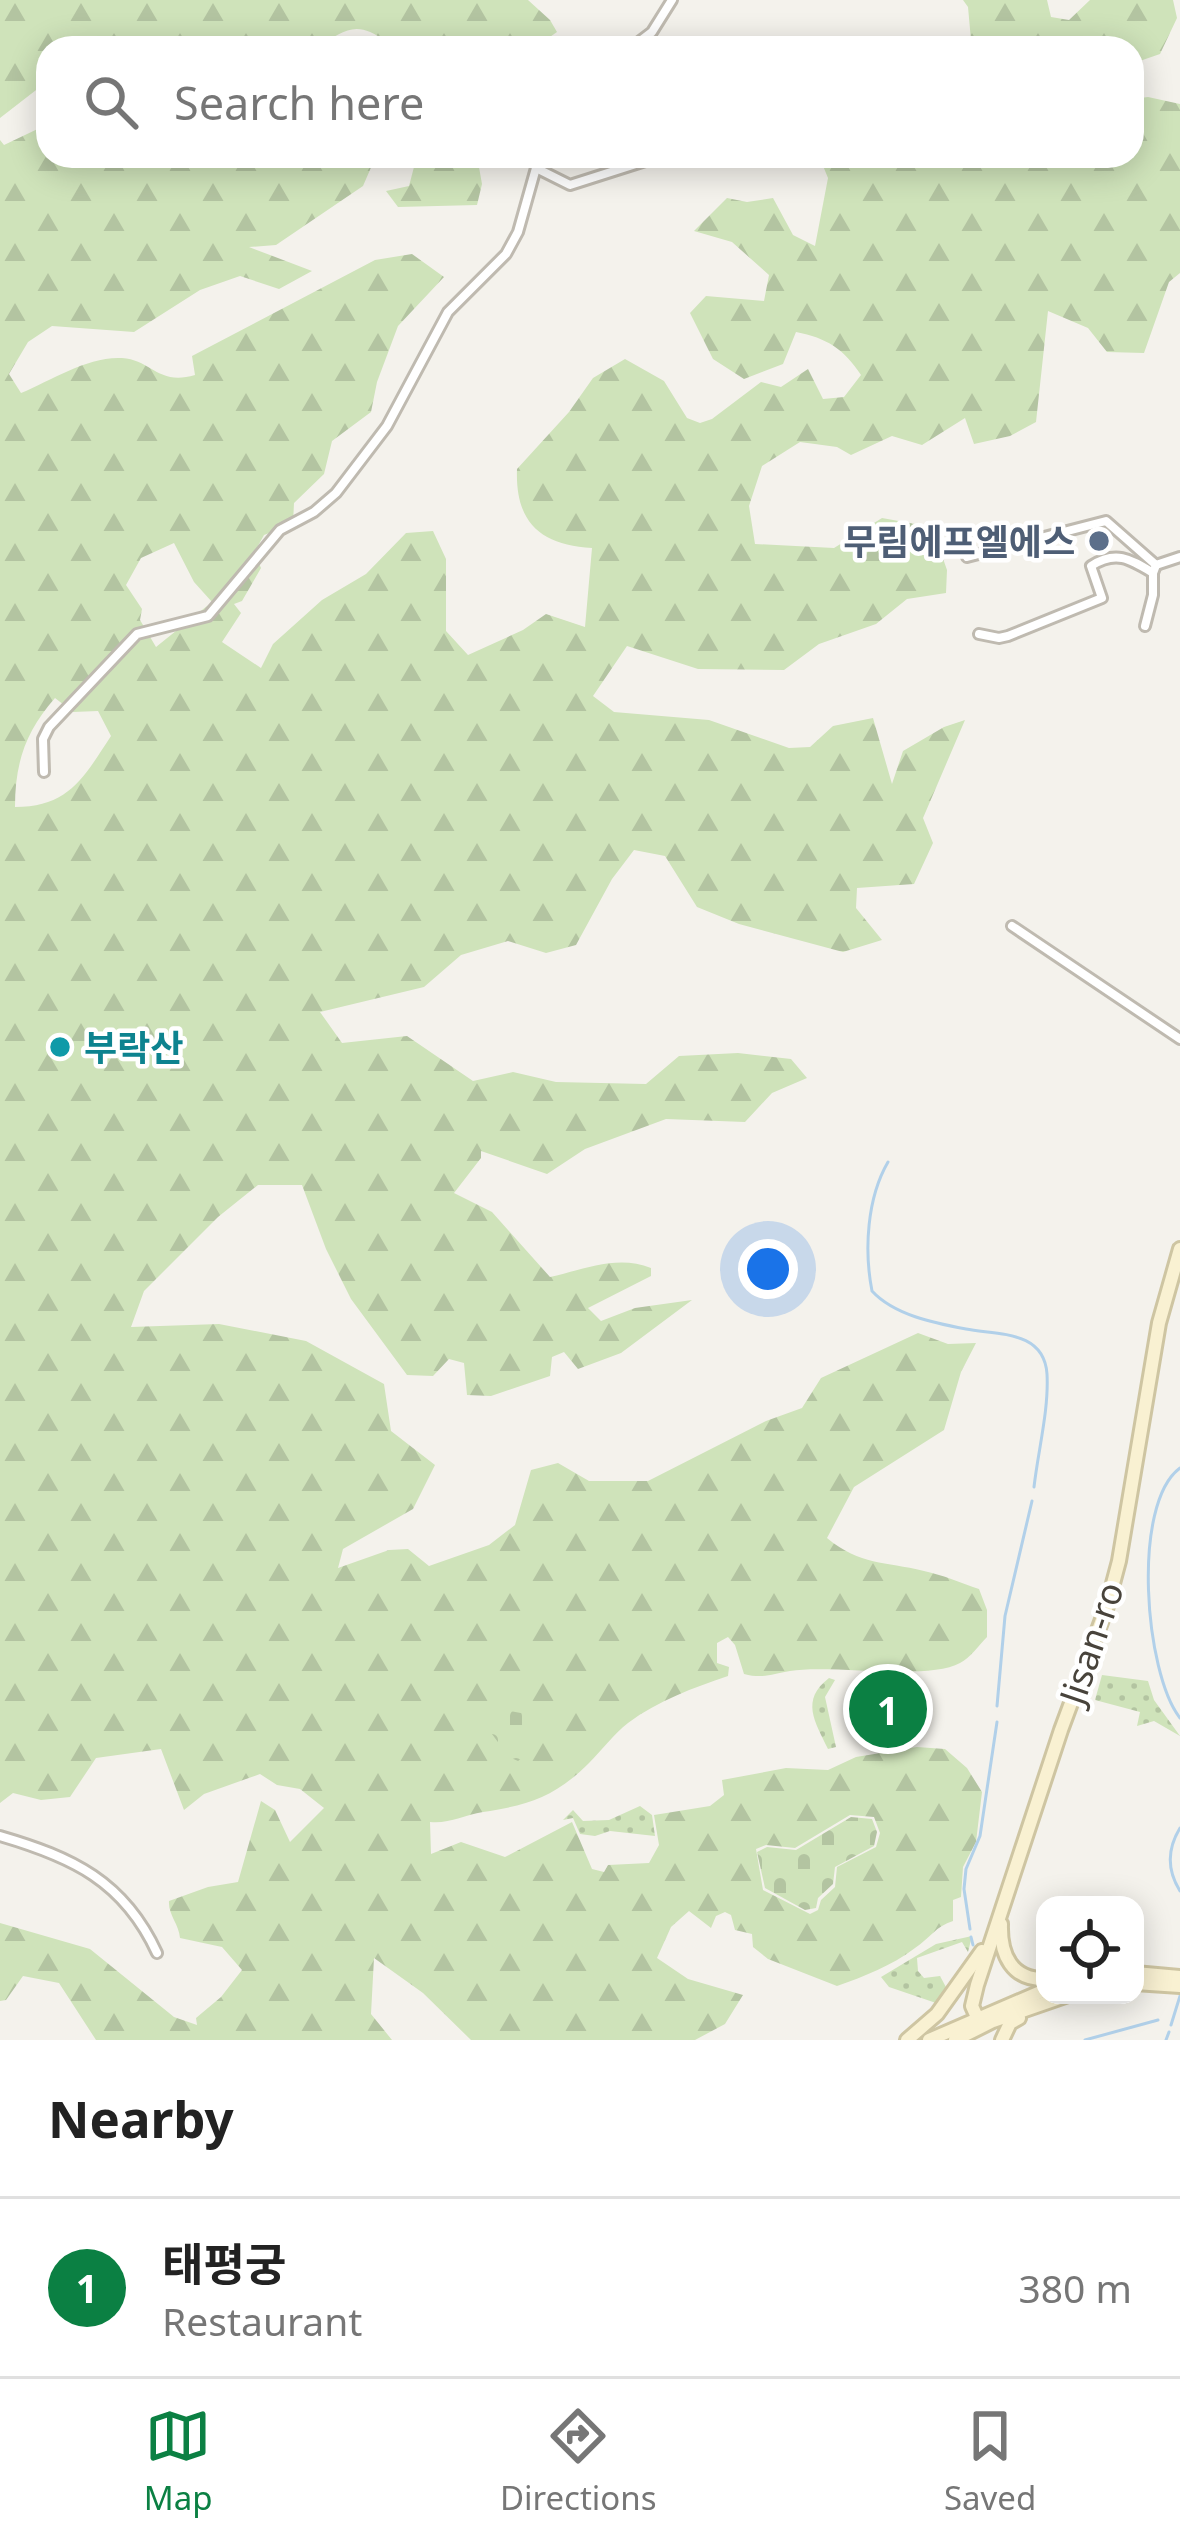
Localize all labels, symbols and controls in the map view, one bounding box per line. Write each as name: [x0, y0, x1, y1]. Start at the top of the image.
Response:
search box: [36, 36, 1144, 168]
icon: search: [78, 69, 144, 135]
text: Search here: [174, 72, 424, 133]
place label: 무림에프엘에스: [843, 517, 1075, 566]
marker: 무림에프엘에스: [1086, 528, 1112, 554]
place label: 부락산: [84, 1023, 183, 1072]
marker: 부락산: [47, 1034, 73, 1060]
your location: [738, 1239, 798, 1299]
street label: Jisan-ro: [1046, 1575, 1135, 1714]
pin: 1: [849, 1664, 927, 1754]
map controls: [1036, 1896, 1144, 2004]
button: locate: [1036, 1896, 1144, 2004]
text: Nearby: [48, 2083, 234, 2153]
text: 태평궁: [162, 2233, 286, 2294]
text: 1: [76, 2261, 98, 2314]
text: 380 m: [1018, 2261, 1132, 2314]
text: Restaurant: [162, 2294, 362, 2347]
tab: Map: [144, 2403, 212, 2520]
tab: Directions: [500, 2403, 657, 2520]
tab: Saved: [944, 2403, 1036, 2520]

